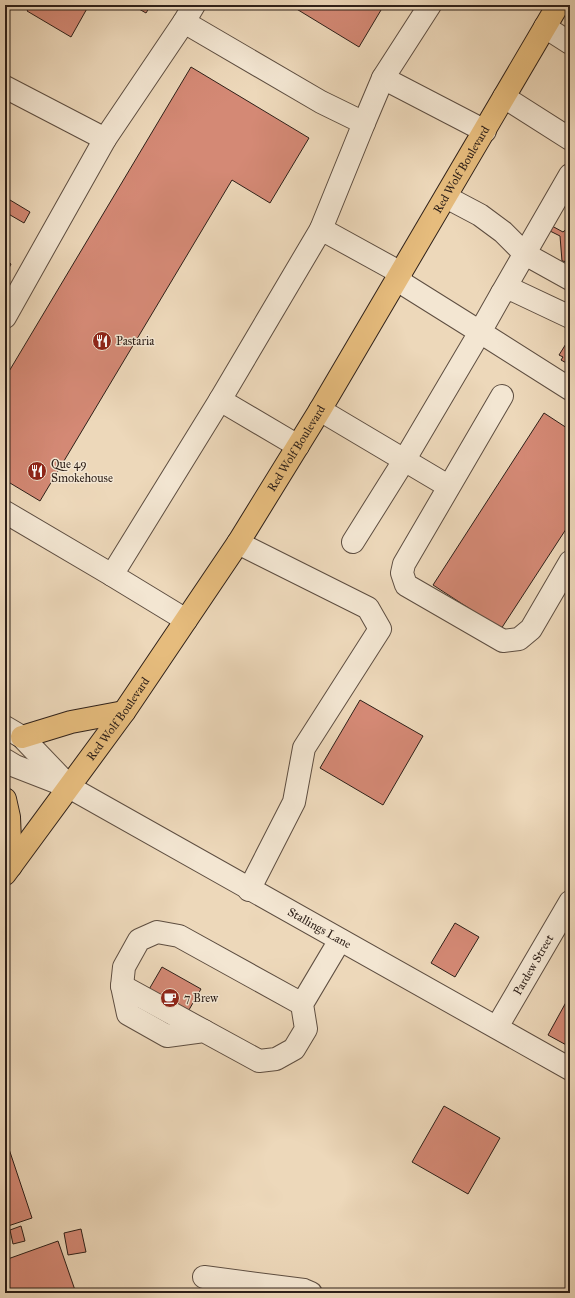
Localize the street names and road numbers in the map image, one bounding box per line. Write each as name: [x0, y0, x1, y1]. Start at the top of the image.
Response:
street label: Red Wolf Boulevard: [430, 123, 492, 216]
street label: Red Wolf Boulevard: [264, 403, 328, 494]
street label: Red Wolf Boulevard: [84, 675, 152, 763]
street label: Stallings Lane: [285, 905, 354, 951]
street label: Pardew Street: [510, 931, 557, 998]

